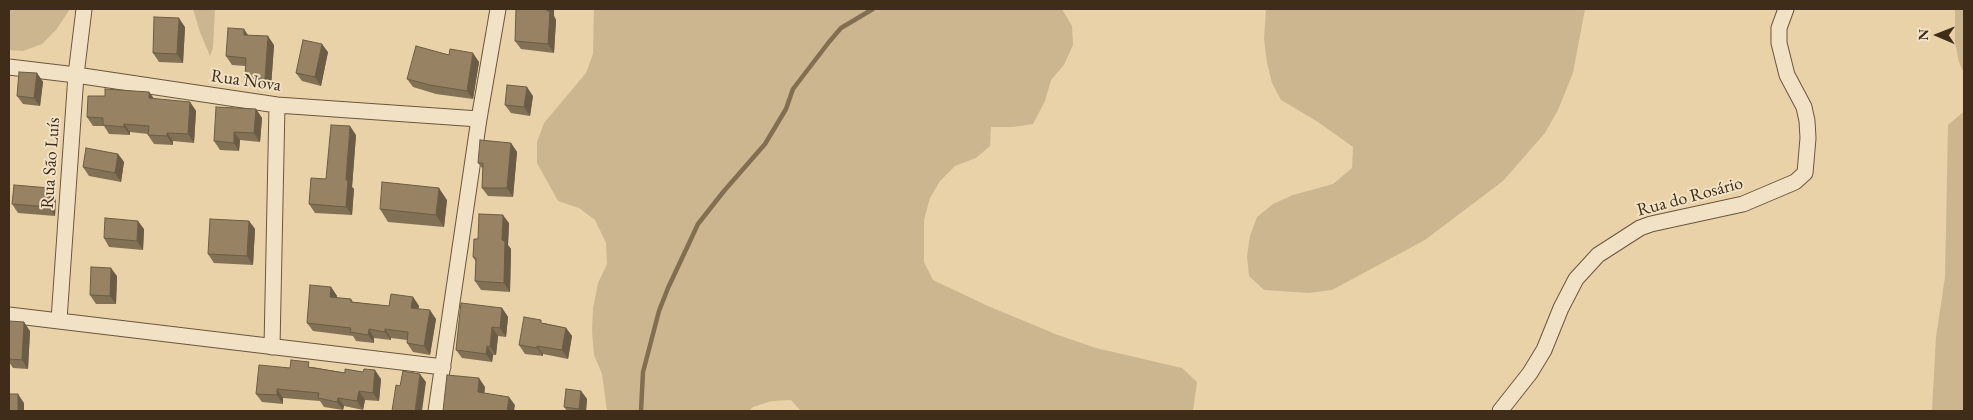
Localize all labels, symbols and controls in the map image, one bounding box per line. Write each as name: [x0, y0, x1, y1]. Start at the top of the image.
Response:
north arrow: [1913, 10, 1963, 60]
text: N: [1914, 29, 1932, 41]
street label: Rua Nova: [209, 65, 283, 97]
street label: Rua São Luís: [37, 117, 65, 209]
street label: Rua do Rosário: [1635, 172, 1745, 222]

